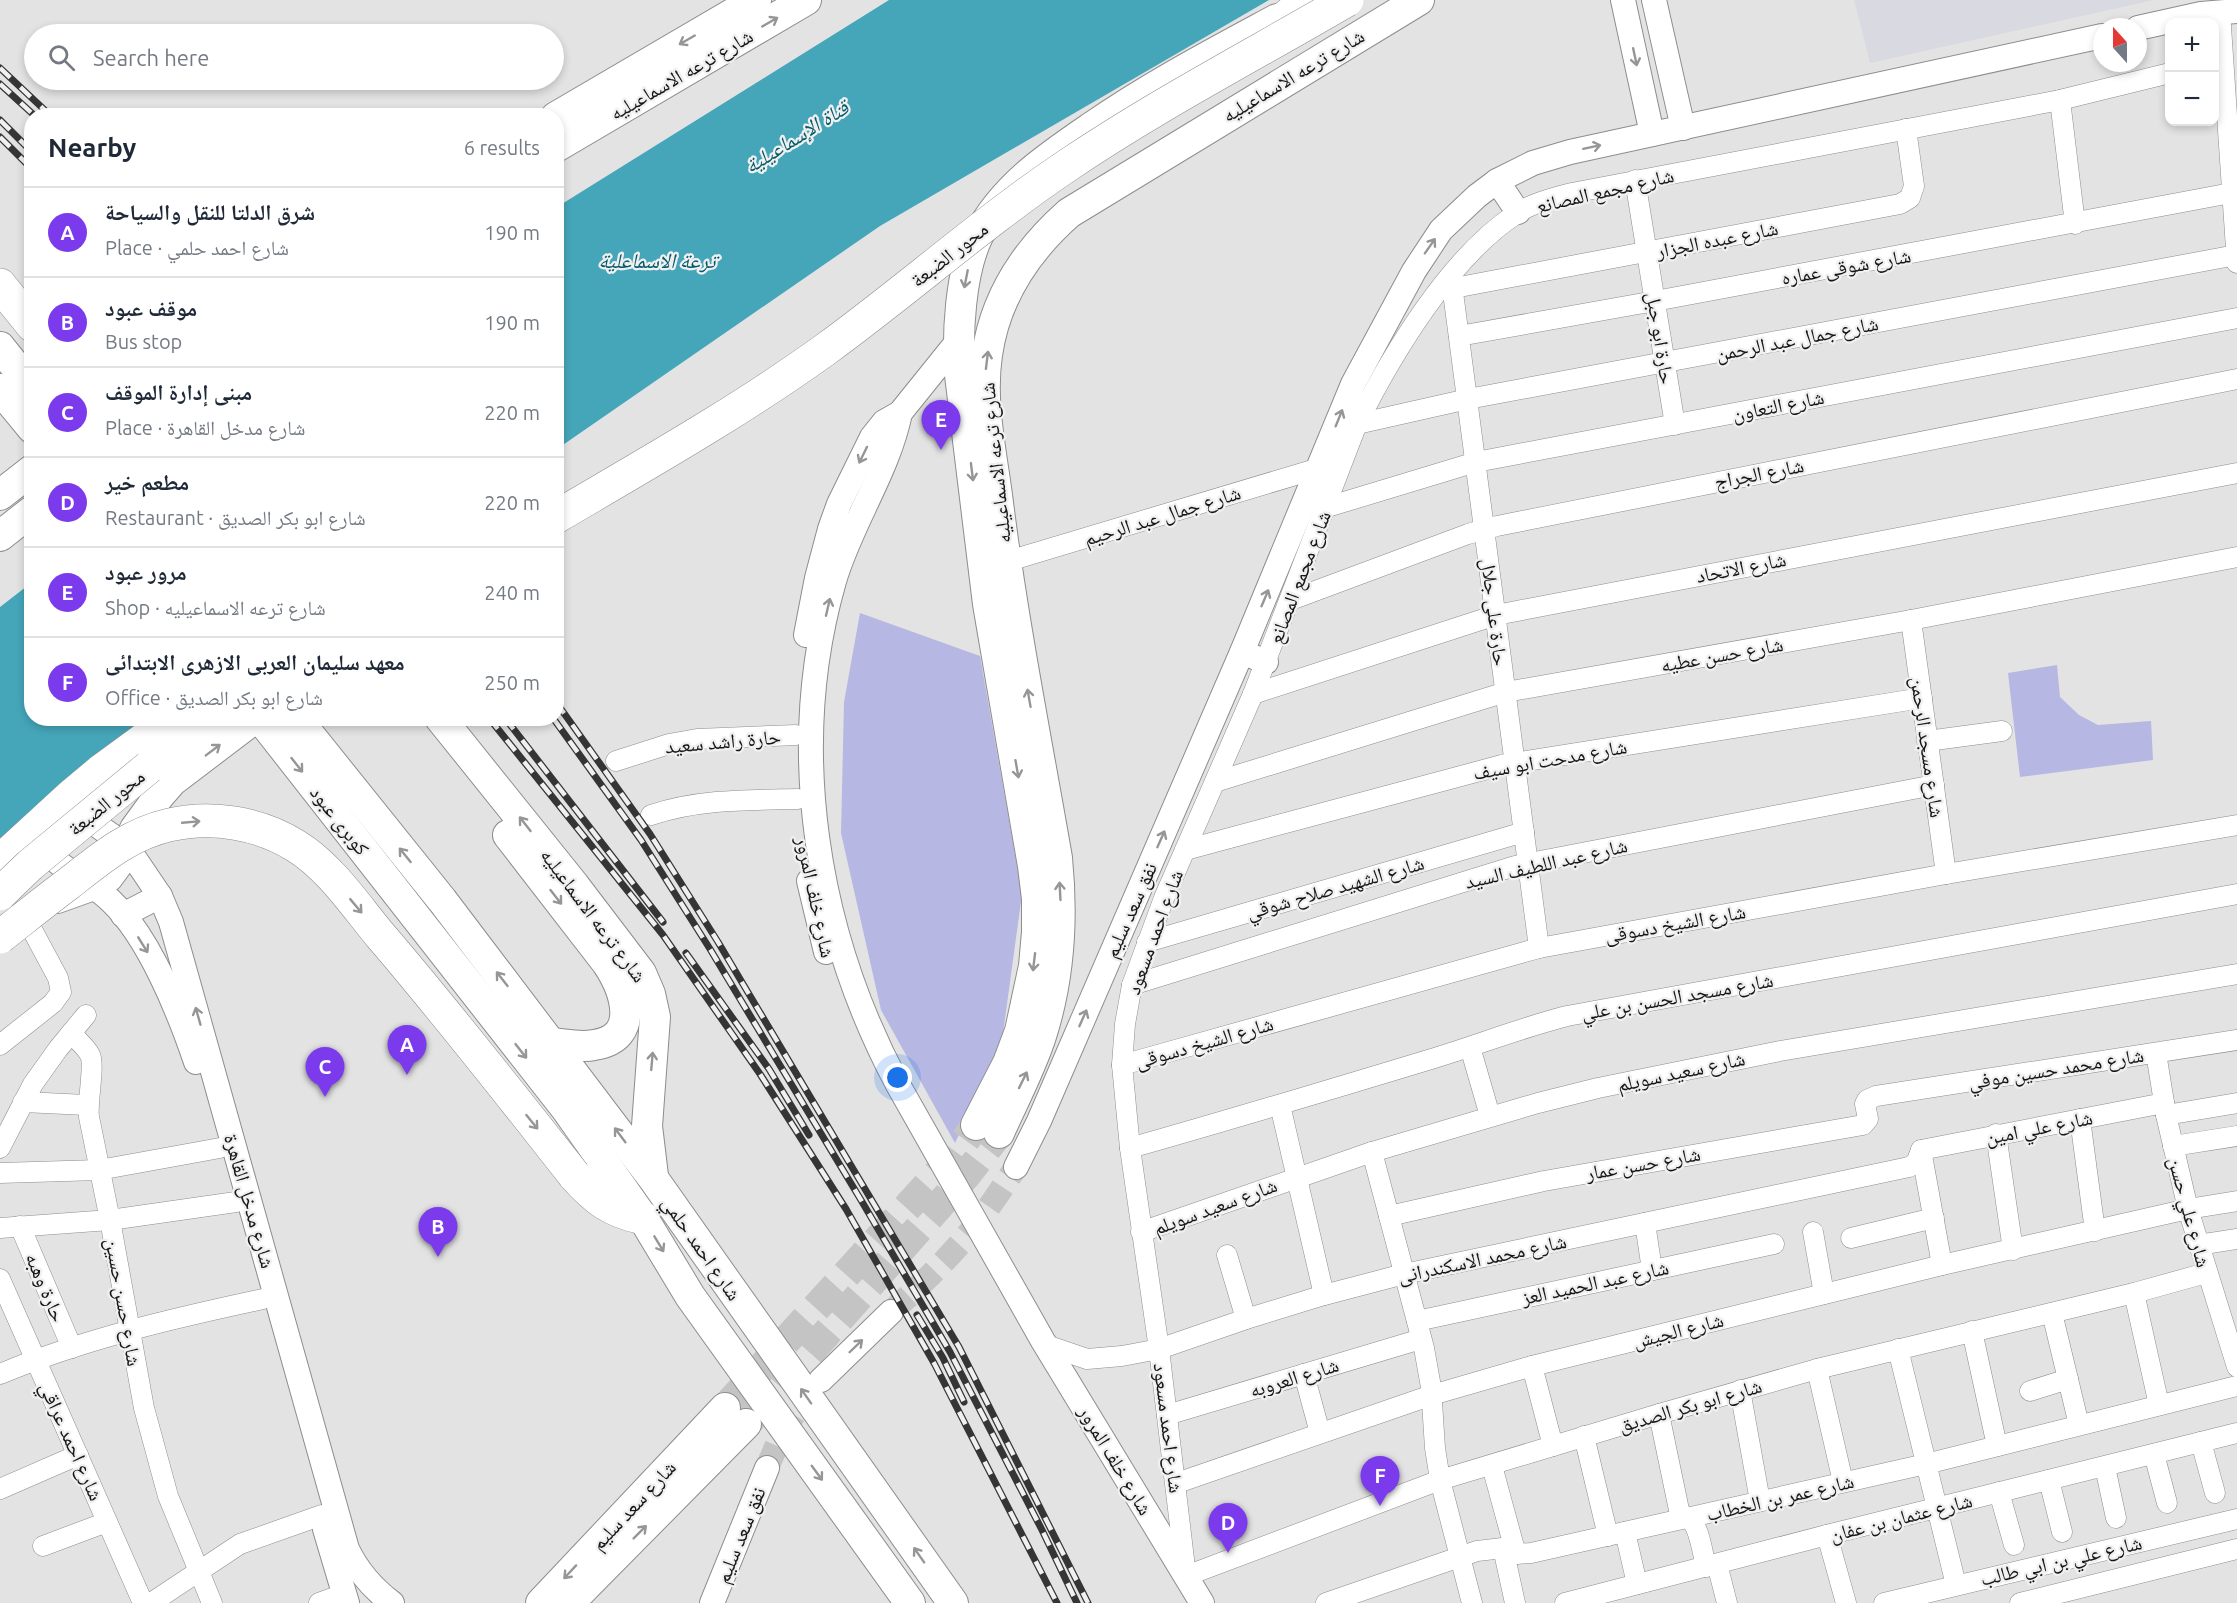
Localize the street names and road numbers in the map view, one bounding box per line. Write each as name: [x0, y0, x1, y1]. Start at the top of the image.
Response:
street label: شارع ترعه الاسماعيليه: [605, 24, 758, 126]
street label: شارع ترعه الاسماعيليه: [1218, 24, 1369, 128]
street label: شارع مجمع المصانع: [1534, 163, 1676, 219]
street label: شارع عبده الجزار: [1653, 216, 1780, 264]
street label: محور الضبعة: [906, 217, 993, 292]
street label: شارع شوقى عماره: [1779, 243, 1913, 291]
street label: حارة ابو جبل: [1641, 290, 1680, 386]
street label: شارع جمال عبد الرحمن: [1714, 311, 1881, 367]
street label: شارع ترعه الاسماعيليه: [975, 381, 1017, 544]
street label: شارع التعاون: [1730, 385, 1826, 427]
street label: شارع الجراج: [1712, 453, 1806, 495]
street label: شارع جمال عبد الرحيم: [1081, 480, 1244, 553]
street label: شارع مجمع المصانع: [1263, 507, 1337, 647]
street label: شارع الاتحاد: [1694, 547, 1788, 589]
street label: حارة على جلال: [1476, 557, 1513, 668]
street label: شارع حسن عطيه: [1659, 632, 1785, 678]
street label: شارع مسجد الرحمن: [1905, 675, 1949, 819]
street label: حارة راشد سعيد: [664, 724, 782, 758]
street label: شارع مدحت ابو سيف: [1471, 734, 1629, 786]
street label: محور الضبعة: [63, 764, 149, 840]
street label: كوبرى عبود: [305, 781, 374, 860]
street label: شارع خلف المرور: [790, 833, 840, 960]
street label: شارع عبد اللطيف السيد: [1462, 833, 1630, 895]
street label: شارع ترعه الاسماعيليه: [535, 844, 652, 988]
street label: شارع الشهيد صلاح شوقي: [1244, 851, 1428, 928]
street label: نفق سعد سليم: [1099, 859, 1164, 962]
street label: شارع احمد مسعود: [1121, 867, 1189, 998]
street label: شارع الشيخ دسوقى: [1603, 899, 1748, 949]
street label: شارع مسجد الحسن بن علي: [1579, 968, 1776, 1029]
street label: شارع الشيخ دسوقى: [1132, 1011, 1276, 1075]
street label: شارع محمد حسين موفي: [1967, 1043, 2146, 1098]
street label: شارع سعيد سويلم: [1615, 1046, 1748, 1099]
street label: شارع علي امين: [1983, 1105, 2096, 1154]
street label: شارع مدخل القاهرة: [218, 1131, 280, 1271]
street label: شارع حسن عمار: [1583, 1142, 1702, 1187]
street label: شارع علي حسن: [2159, 1154, 2216, 1271]
street label: شارع سعيد سويلم: [1150, 1173, 1281, 1242]
street label: شارع احمد حلمي: [653, 1191, 746, 1307]
street label: شارع محمد الاسكندرانى: [1396, 1229, 1569, 1289]
street label: شارع حسن حسين: [99, 1236, 147, 1368]
street label: حارة وهبه: [21, 1249, 71, 1325]
street label: شارع عبد الحميد العز: [1518, 1255, 1671, 1311]
street label: شارع الجيش: [1630, 1308, 1726, 1354]
street label: شارع العروبه: [1247, 1353, 1342, 1403]
street label: شارع احمد مسعود: [1148, 1362, 1188, 1495]
street label: شارع ابو بكر الصديق: [1616, 1374, 1765, 1438]
street label: شارع احمد عراقي: [31, 1378, 108, 1506]
street label: شارع خلف المرور: [1072, 1400, 1158, 1520]
street label: شارع سعد سليم: [586, 1455, 682, 1557]
street label: شارع عمر بن الخطاب: [1704, 1469, 1857, 1527]
street label: نفق سعد سليم: [710, 1483, 773, 1588]
street label: شارع عثمان بن عفان: [1827, 1488, 1975, 1548]
street label: شارع علي بن ابي طالب: [1978, 1530, 2145, 1595]

